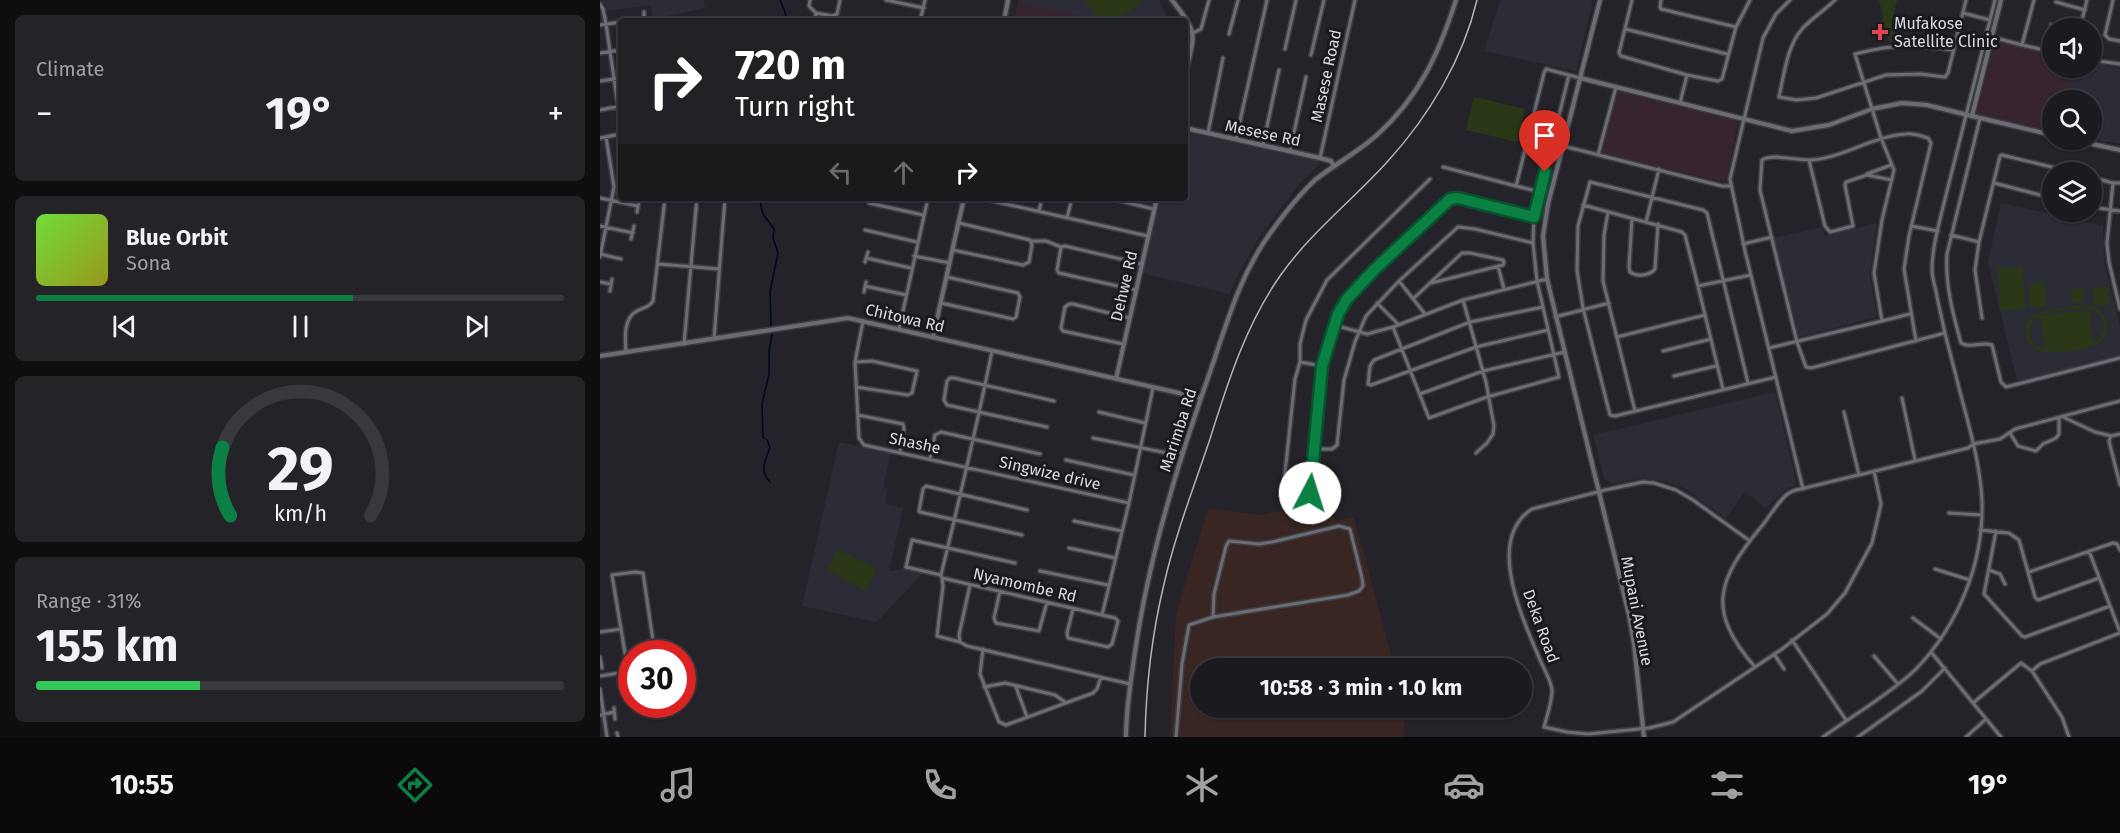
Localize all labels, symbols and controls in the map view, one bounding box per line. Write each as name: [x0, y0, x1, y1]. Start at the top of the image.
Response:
place label: Mufakose Satellite Clinic: [1894, 14, 1998, 51]
map controls: [2042, 18, 2102, 222]
button: sound: [2042, 18, 2102, 78]
marker: Mufakose Satellite Clinic: [1871, 23, 1889, 41]
street label: Masese Road: [1307, 28, 1345, 124]
text: 720 m: [735, 40, 846, 90]
icon: right: [636, 42, 714, 120]
text: Climate: [36, 57, 104, 81]
text: 19°: [265, 87, 335, 141]
button: search: [2042, 90, 2102, 150]
text: Turn right: [735, 91, 855, 123]
text: −: [36, 94, 53, 134]
text: +: [548, 94, 564, 134]
pin: [1519, 110, 1570, 172]
street label: Mesese Rd: [1223, 116, 1303, 150]
icon: arrive: [1528, 119, 1561, 152]
icon: left: [824, 156, 857, 189]
icon: ahead: [887, 156, 920, 189]
icon: right: [950, 156, 983, 189]
button: layers: [2042, 162, 2102, 222]
text: Blue Orbit: [126, 224, 228, 251]
street label: Dehwe Rd: [1107, 249, 1141, 323]
text: Sona: [126, 251, 171, 275]
street label: Chitowa Rd: [863, 300, 947, 336]
icon: previous: [108, 310, 141, 343]
icon: pause: [284, 310, 317, 343]
icon: next: [460, 310, 493, 343]
street label: Marimba Rd: [1156, 386, 1200, 474]
street label: Shashe: [887, 428, 943, 458]
text: 29: [267, 432, 333, 507]
street label: Singwize drive: [997, 452, 1103, 494]
position arrow: [1278, 461, 1342, 525]
text: km/h: [273, 501, 327, 527]
street label: Mupani Avenue: [1617, 555, 1657, 667]
street label: Nyamombe Rd: [971, 564, 1079, 606]
street label: Deka Road: [1519, 587, 1563, 665]
text: Range · 31%: [36, 589, 142, 613]
text: 155 km: [36, 619, 178, 673]
speed limit sign: 30: [618, 640, 696, 718]
text: 10:58 · 3 min · 1.0 km: [1260, 674, 1462, 701]
icon: directions: [394, 764, 436, 806]
icon: music: [657, 764, 699, 806]
icon: phone: [919, 764, 961, 806]
icon: climate: [1181, 764, 1223, 806]
icon: car: [1443, 764, 1485, 806]
icon: filters: [1706, 764, 1748, 806]
text: 10:55: [110, 769, 174, 801]
text: 19°: [1968, 769, 2010, 801]

